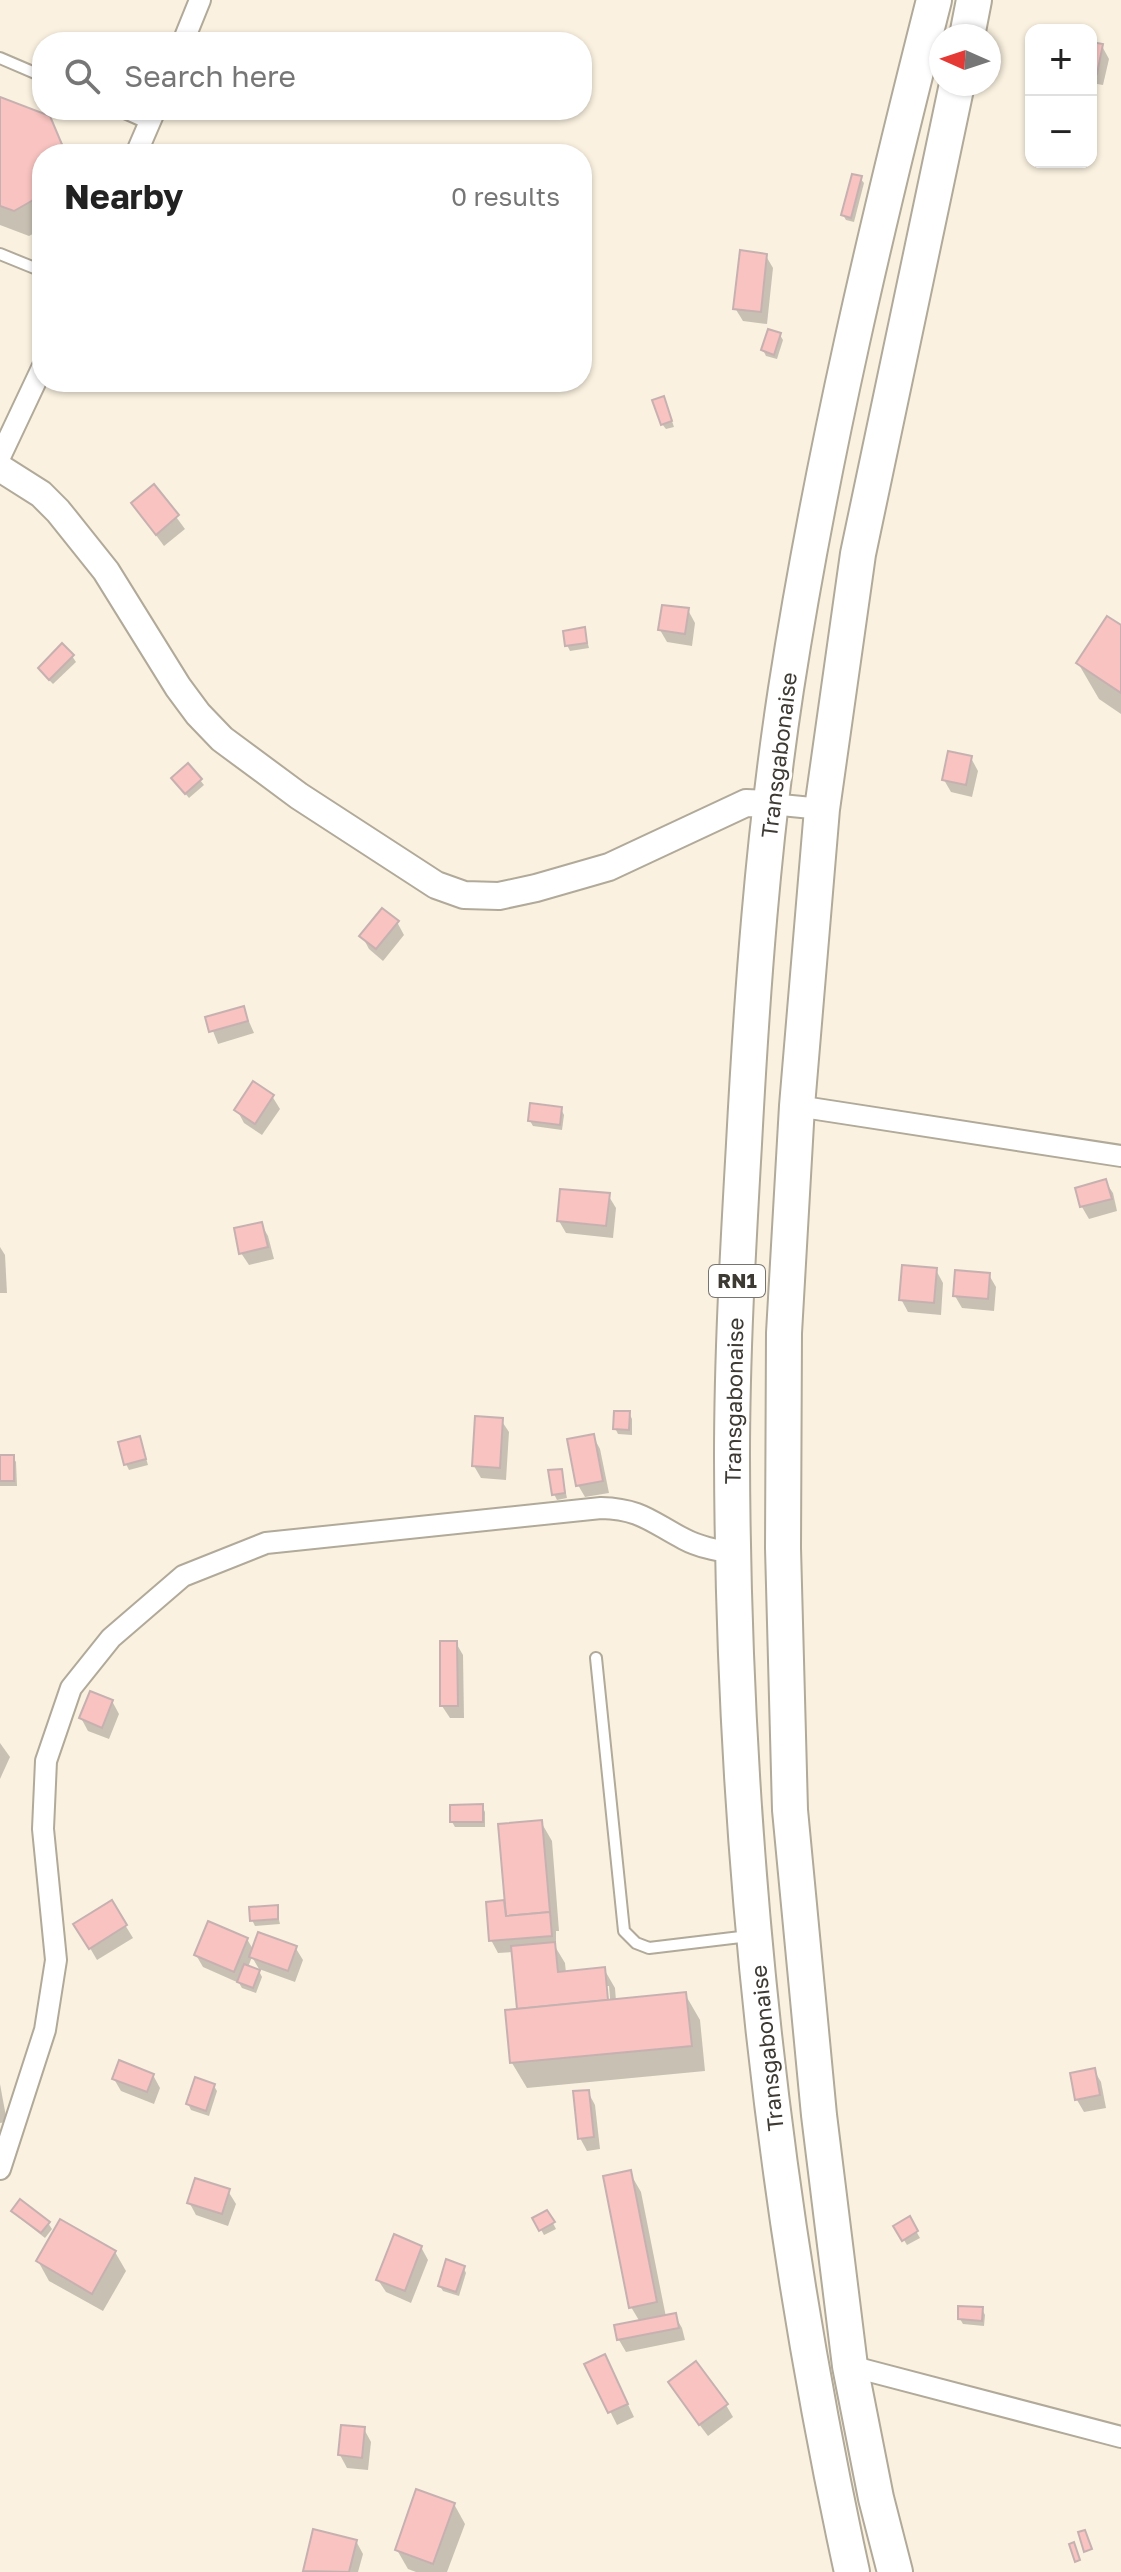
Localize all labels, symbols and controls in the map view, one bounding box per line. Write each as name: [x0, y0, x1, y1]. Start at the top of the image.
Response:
north arrow: [929, 24, 1001, 96]
map controls: [1025, 24, 1097, 168]
button: +: [1025, 24, 1097, 96]
search box: [32, 32, 592, 120]
icon: search: [60, 54, 104, 98]
text: Search here: [124, 58, 296, 94]
button: −: [1025, 96, 1097, 168]
text: Nearby: [64, 176, 184, 216]
text: 0 results: [451, 181, 560, 212]
street label: Transgabonaise: [755, 671, 802, 839]
road number: RN1: [709, 1265, 765, 1297]
street label: Transgabonaise: [719, 1317, 748, 1485]
street label: Transgabonaise: [744, 1964, 789, 2132]

